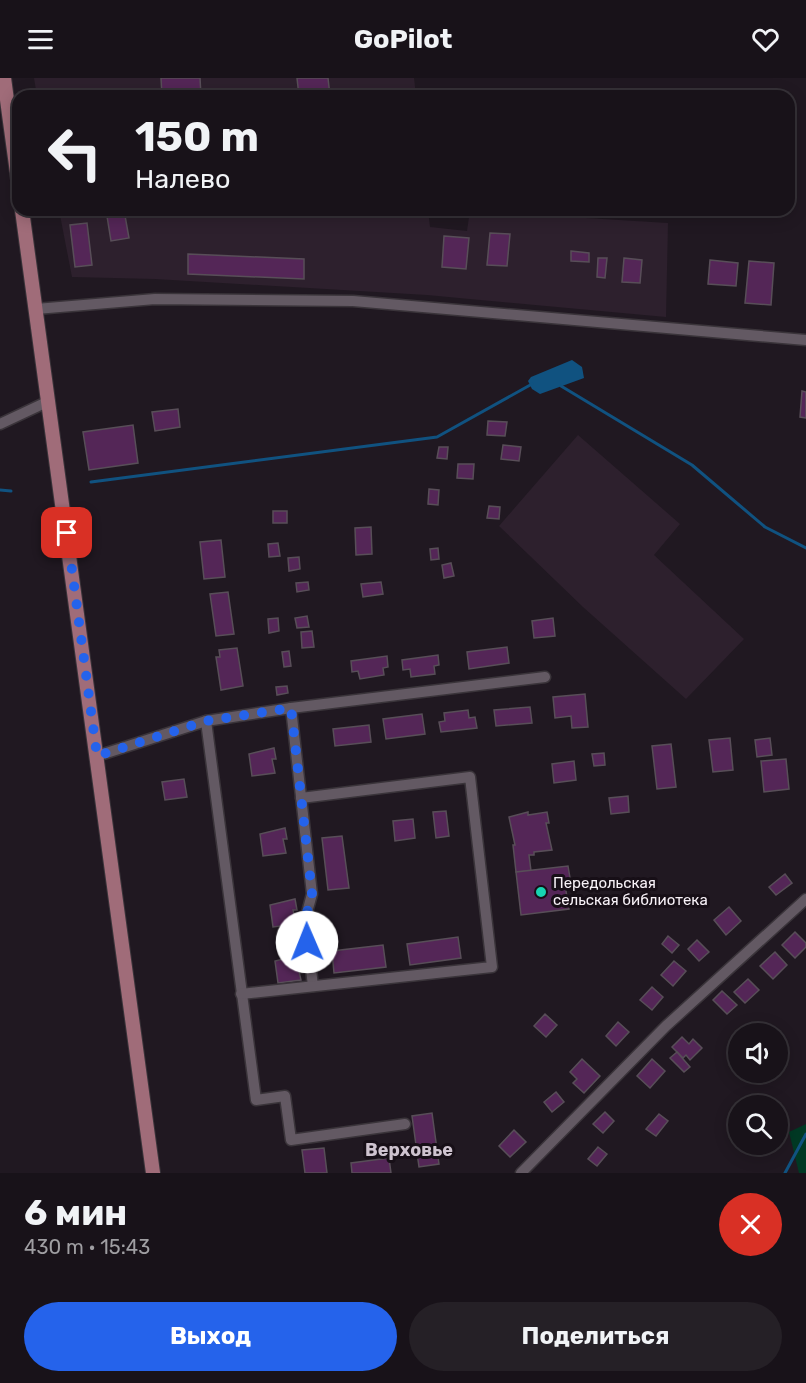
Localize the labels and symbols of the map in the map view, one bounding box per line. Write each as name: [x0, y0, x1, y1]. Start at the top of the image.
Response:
pin: [41, 507, 92, 558]
place label: Передольская сельская библиотека: [553, 874, 708, 909]
marker: Передольская сельская библиотека: [534, 885, 548, 899]
position arrow: [275, 910, 339, 974]
district label: Верховье: [365, 1139, 453, 1161]

